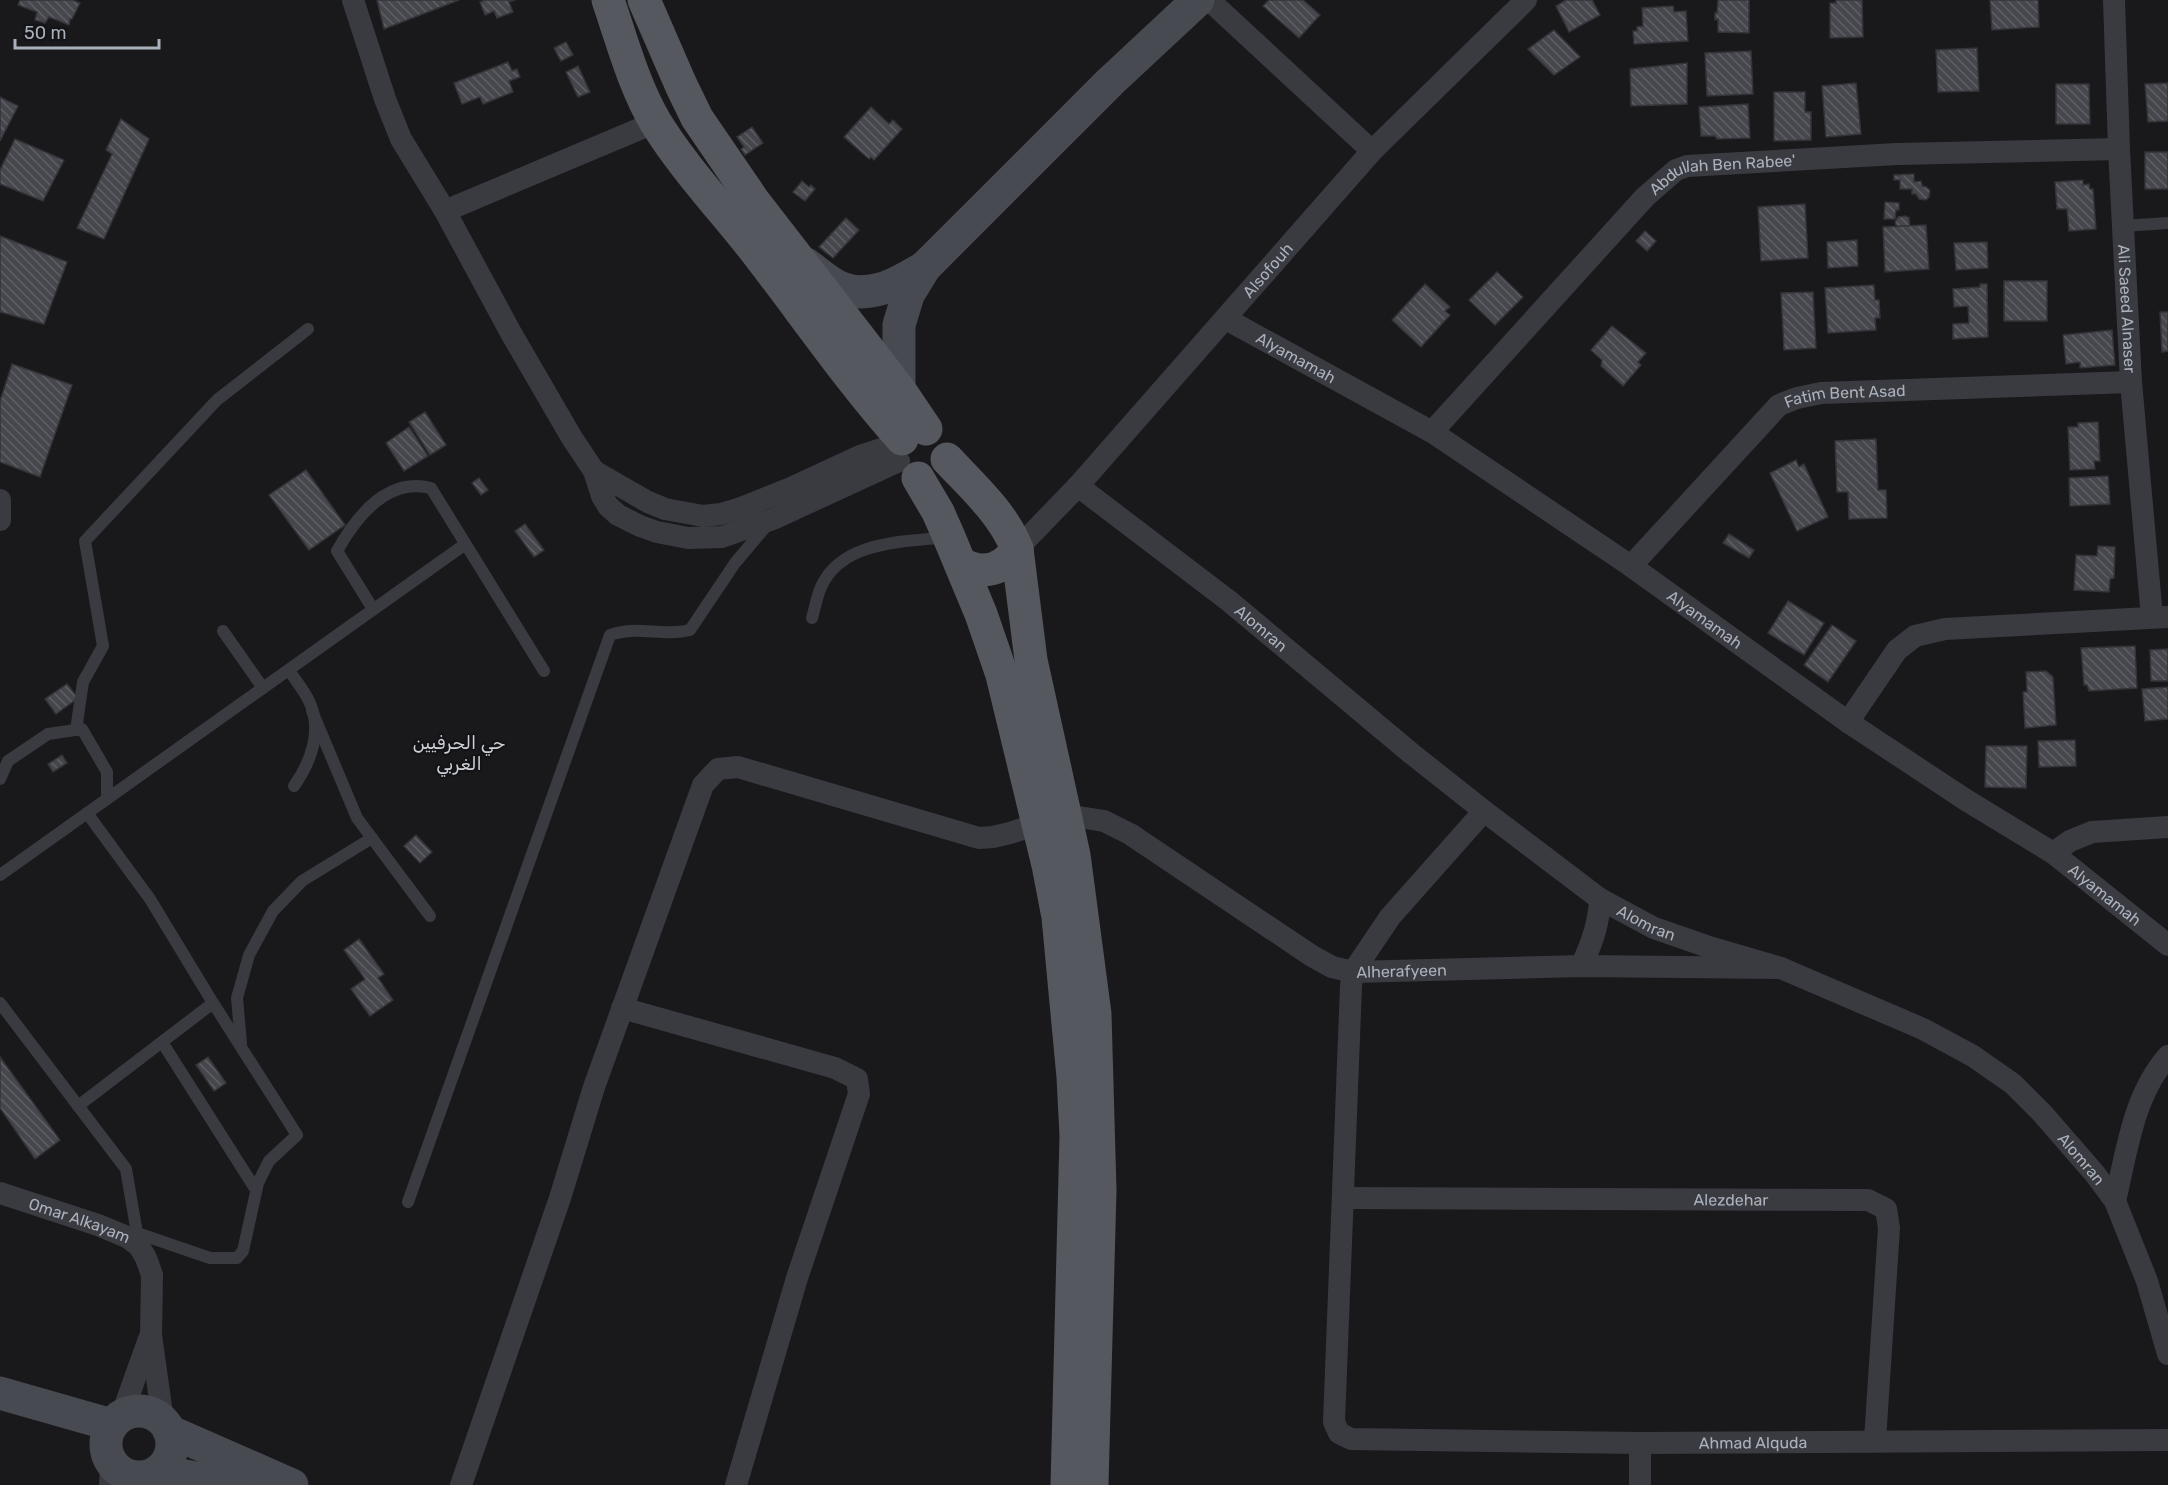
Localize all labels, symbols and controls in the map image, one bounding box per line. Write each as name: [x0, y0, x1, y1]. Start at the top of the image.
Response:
scale bar: [15, 12, 159, 50]
text: 50 m: [24, 22, 67, 44]
street label: Abdullah Ben Rabee': [1645, 150, 1796, 199]
street label: Alsofouh: [1238, 239, 1297, 301]
street label: Ali Saeed Alnaser: [2114, 244, 2140, 373]
street label: Alyamamah: [1253, 328, 1339, 387]
street label: Fatim Bent Asad: [1781, 381, 1906, 412]
street label: Alyamamah: [1664, 586, 1746, 653]
street label: Alomran: [1231, 601, 1291, 655]
district label: حي الحرفيين الغربي: [413, 732, 505, 777]
street label: Alyamamah: [2065, 860, 2145, 929]
street label: Alomran: [1614, 901, 1678, 944]
street label: Alherafyeen: [1356, 960, 1447, 981]
street label: Alomran: [2054, 1129, 2109, 1188]
street label: Alezdehar: [1694, 1190, 1768, 1209]
street label: Omar Alkayam: [26, 1194, 133, 1247]
street label: Ahmad Alquda: [1699, 1433, 1807, 1452]

